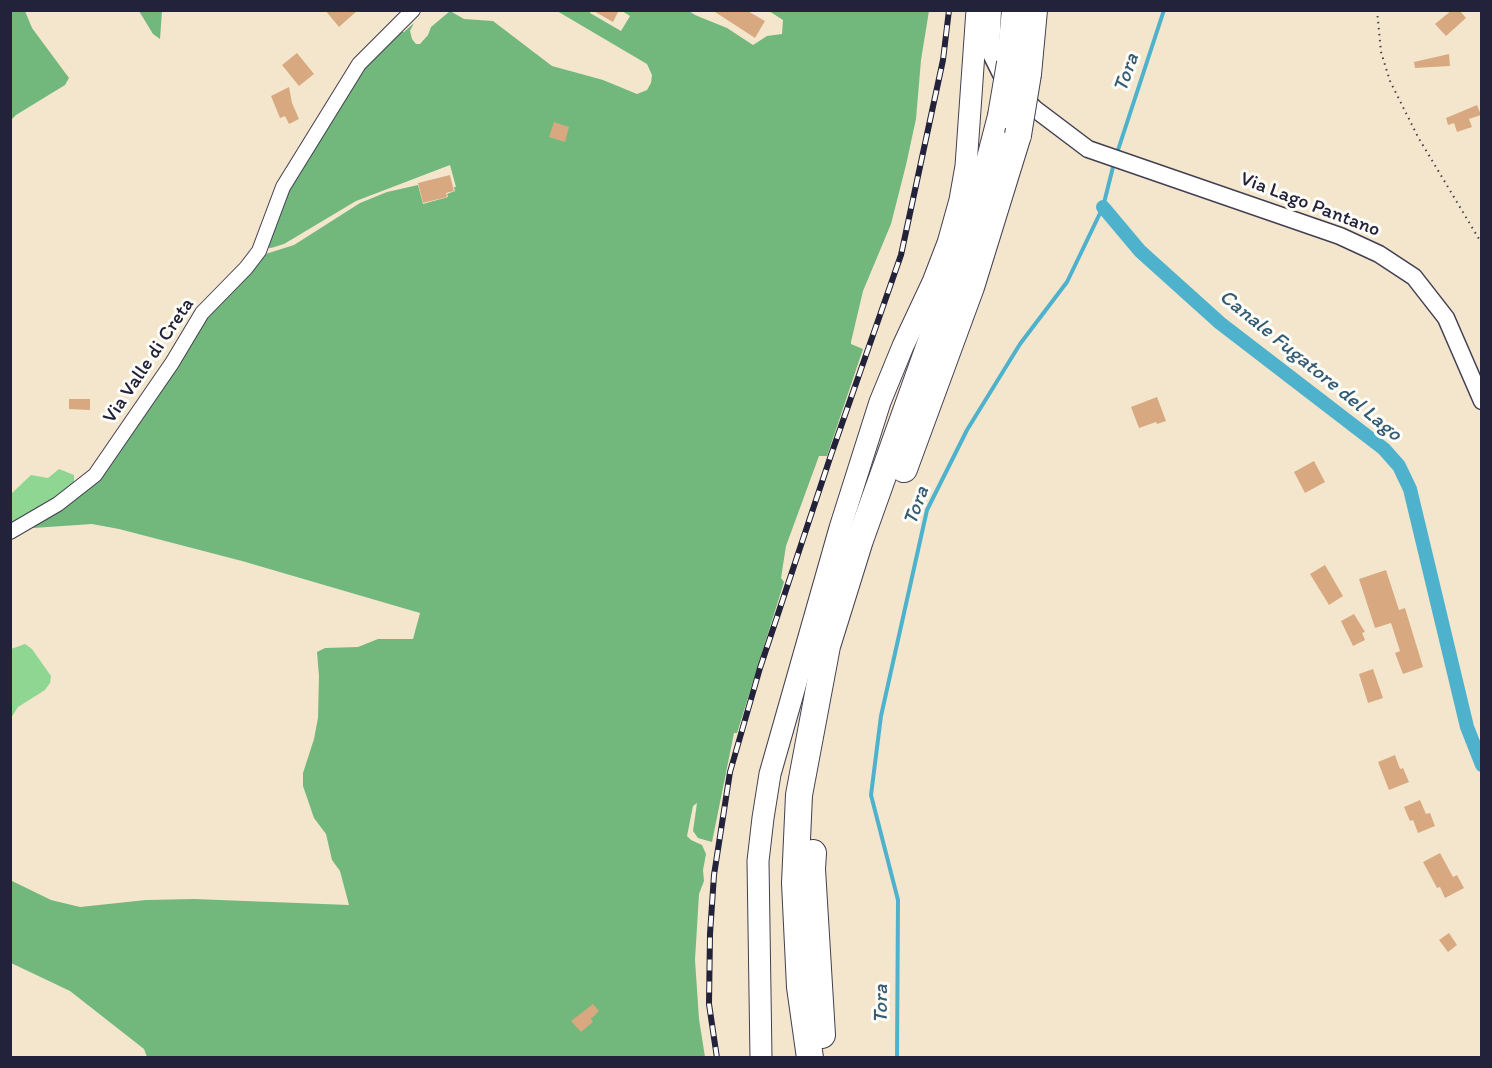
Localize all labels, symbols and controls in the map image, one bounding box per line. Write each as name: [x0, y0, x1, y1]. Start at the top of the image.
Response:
water label: Tora: [1109, 50, 1145, 96]
street label: Via Lago Pantano: [1237, 167, 1383, 243]
water label: Canale Fugatore del Lago: [1214, 285, 1406, 447]
street label: Via Valle di Creta: [98, 294, 200, 428]
water label: Tora: [898, 483, 936, 529]
water label: Tora: [869, 984, 895, 1024]

